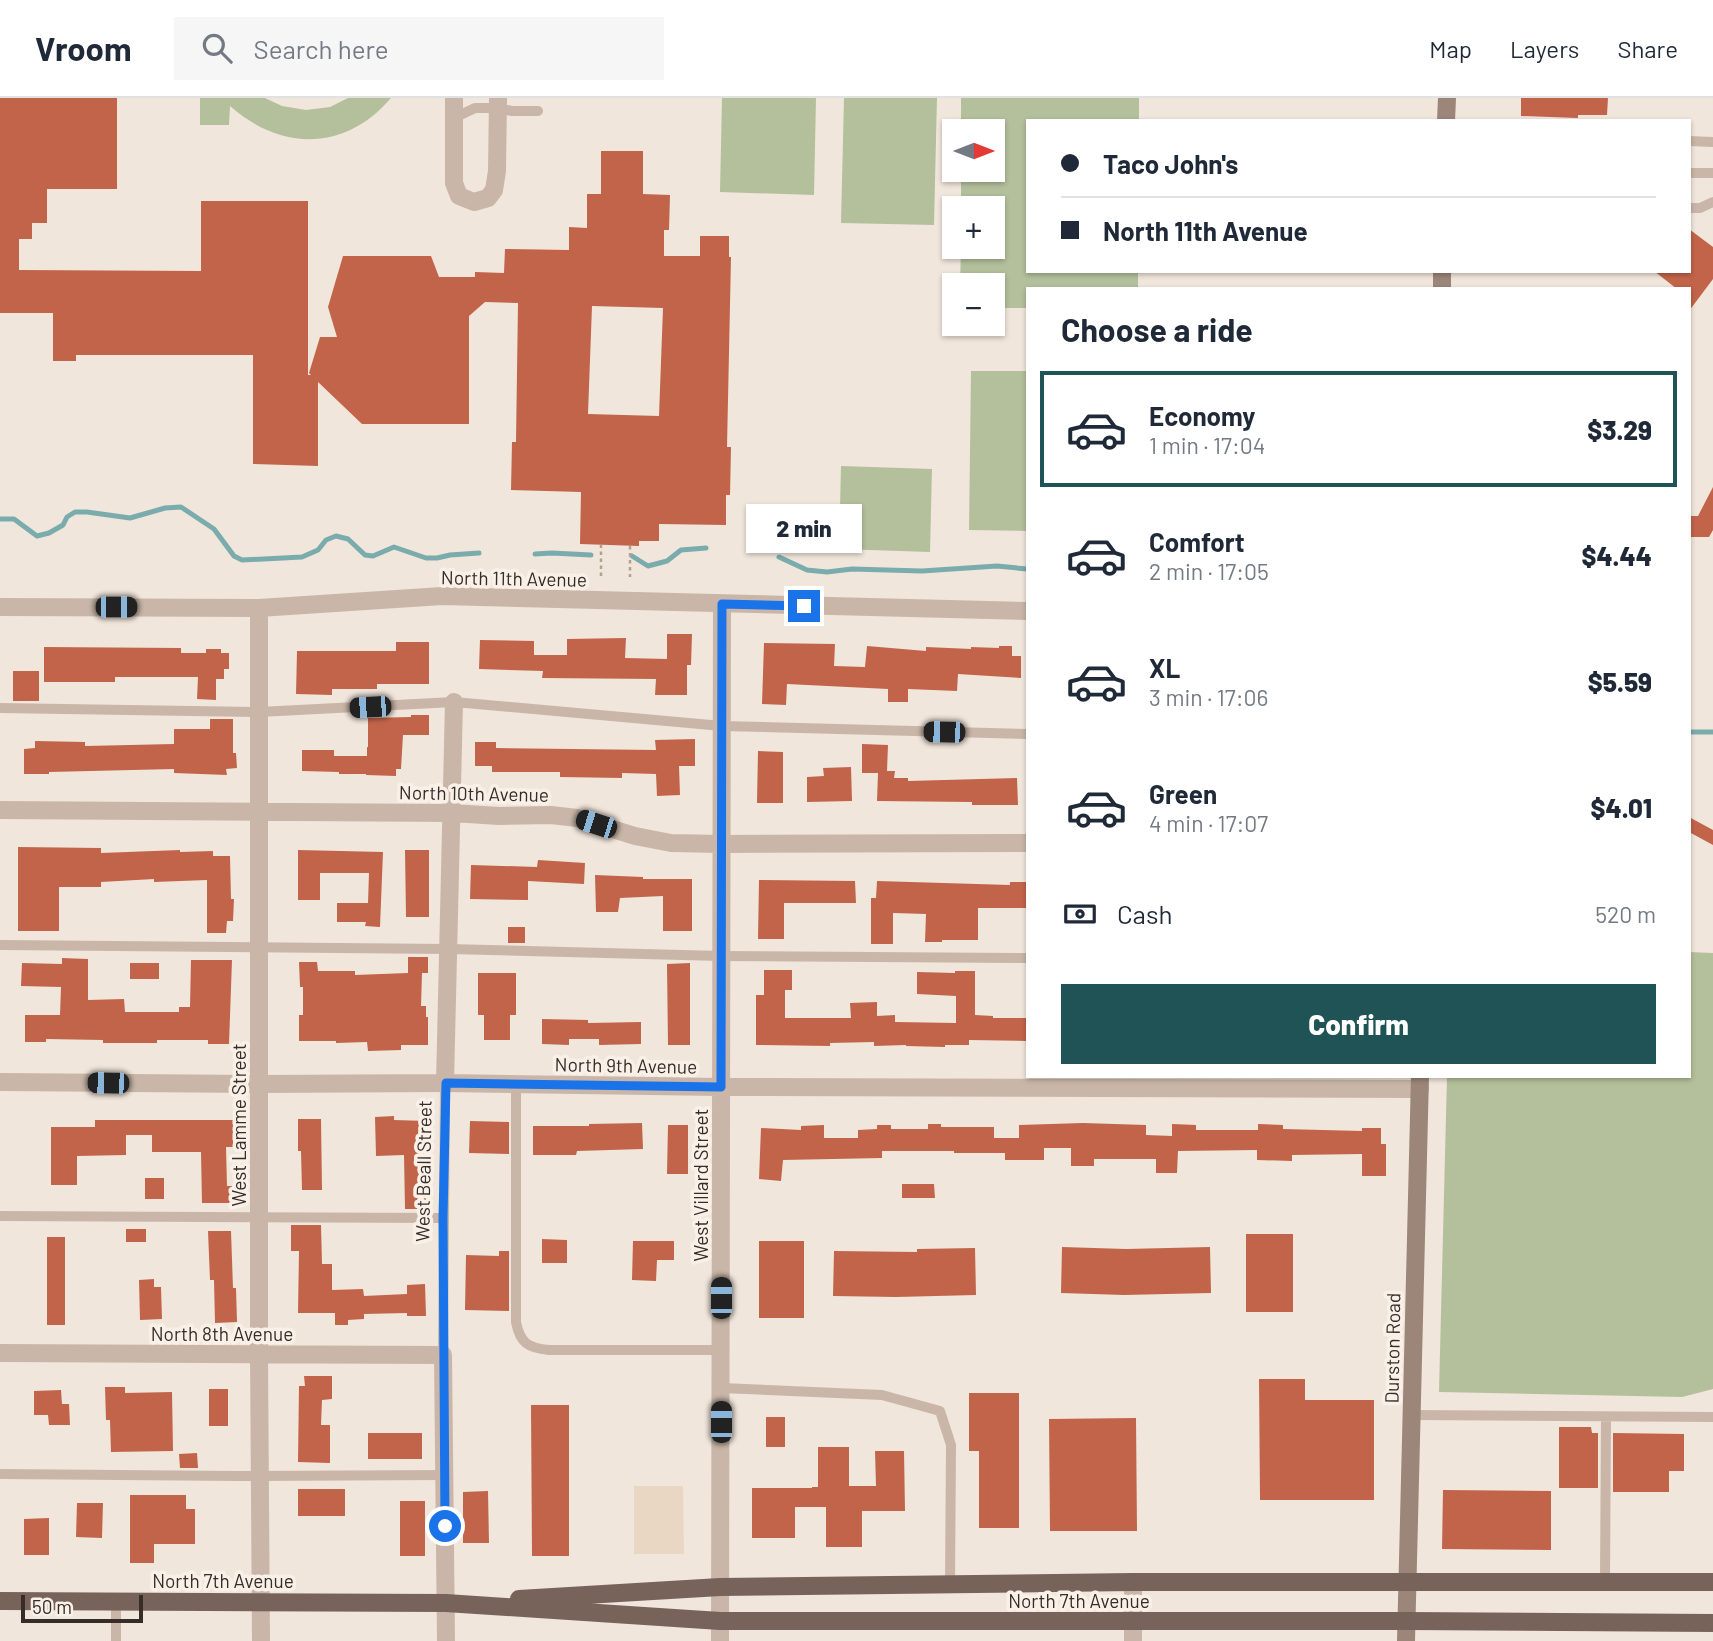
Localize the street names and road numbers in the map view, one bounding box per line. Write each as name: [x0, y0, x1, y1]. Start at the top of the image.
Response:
street label: North 11th Avenue: [441, 565, 587, 591]
street label: North 10th Avenue: [399, 780, 549, 806]
street label: West Lamme Street: [227, 1043, 250, 1207]
street label: North 9th Avenue: [555, 1052, 697, 1078]
street label: West Beall Street: [410, 1100, 436, 1242]
street label: West Villard Street: [689, 1109, 712, 1261]
street label: Durston Road: [1380, 1292, 1404, 1404]
street label: North 8th Avenue: [151, 1322, 293, 1345]
street label: North 7th Avenue: [152, 1569, 294, 1592]
street label: North 7th Avenue: [1008, 1589, 1150, 1612]

